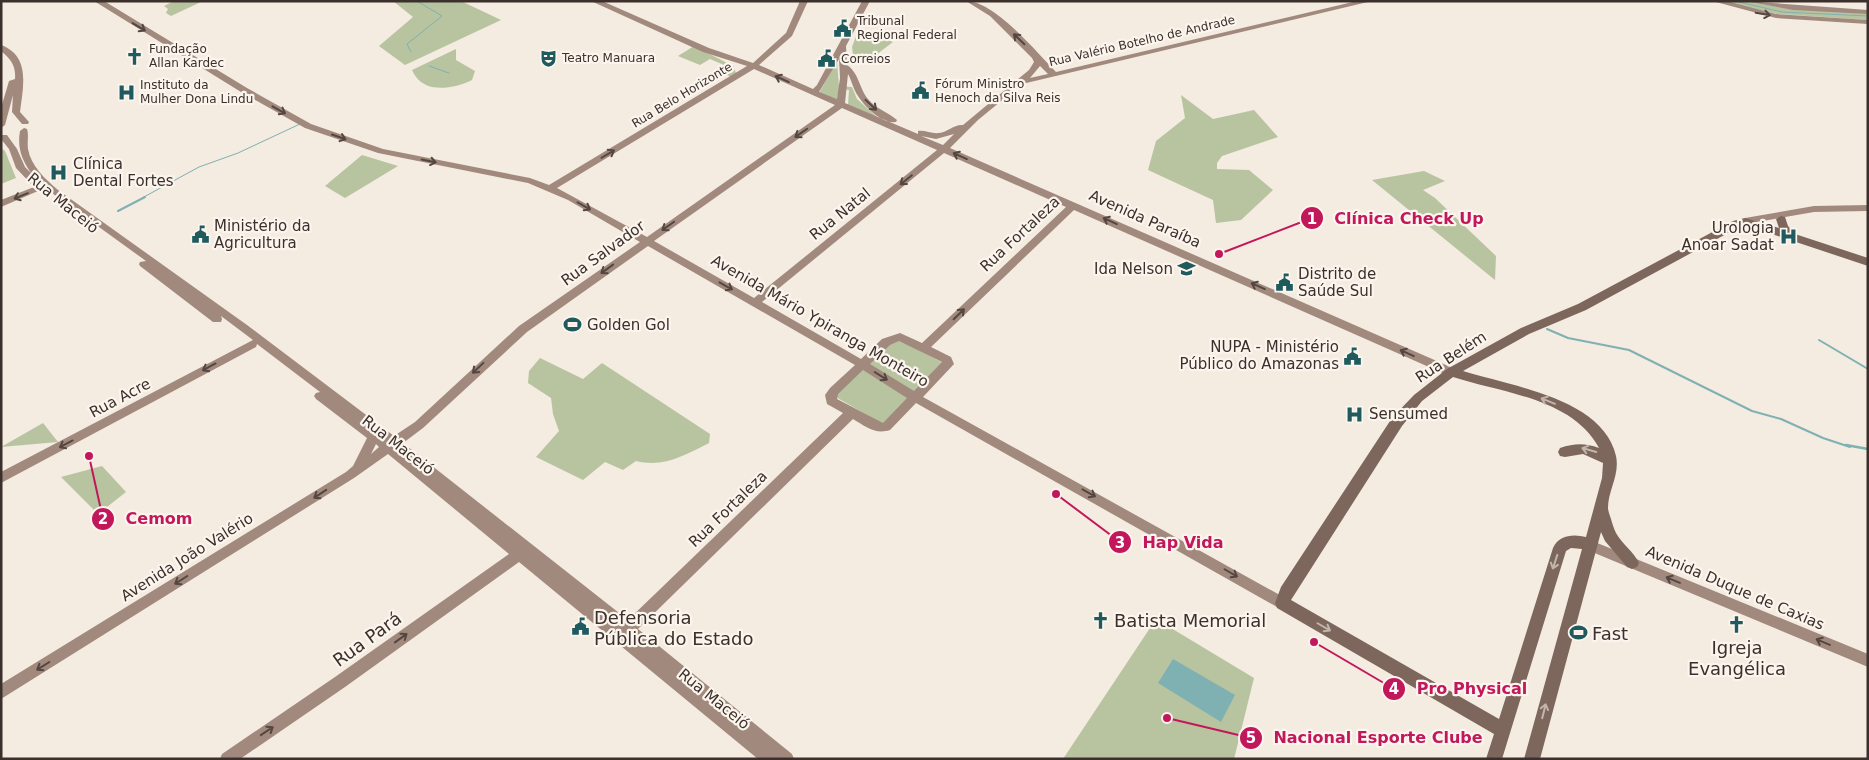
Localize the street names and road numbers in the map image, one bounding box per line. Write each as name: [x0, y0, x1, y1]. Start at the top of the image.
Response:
street label: Rua Valério Botelho de Andrade: [1048, 13, 1236, 69]
street label: Rua Belo Horizonte: [629, 59, 735, 131]
street label: Rua Maceió: [24, 169, 102, 237]
street label: Rua Natal: [806, 184, 874, 244]
street label: Avenida Paraíba: [1086, 186, 1204, 252]
street label: Rua Fortaleza: [976, 193, 1064, 275]
street label: Rua Salvador: [558, 216, 649, 289]
street label: Avenida Mário Ypiranga Monteiro: [708, 251, 932, 391]
street label: Rua Belém: [1412, 327, 1490, 387]
street label: Rua Acre: [86, 374, 154, 422]
street label: Rua Maceió: [359, 411, 437, 479]
street label: Rua Fortaleza: [685, 467, 771, 551]
street label: Avenida João Valério: [118, 509, 256, 605]
street label: Avenida Duque de Caxias: [1643, 542, 1827, 634]
street label: Rua Pará: [329, 607, 405, 671]
street label: Rua Maceió: [675, 665, 753, 733]

